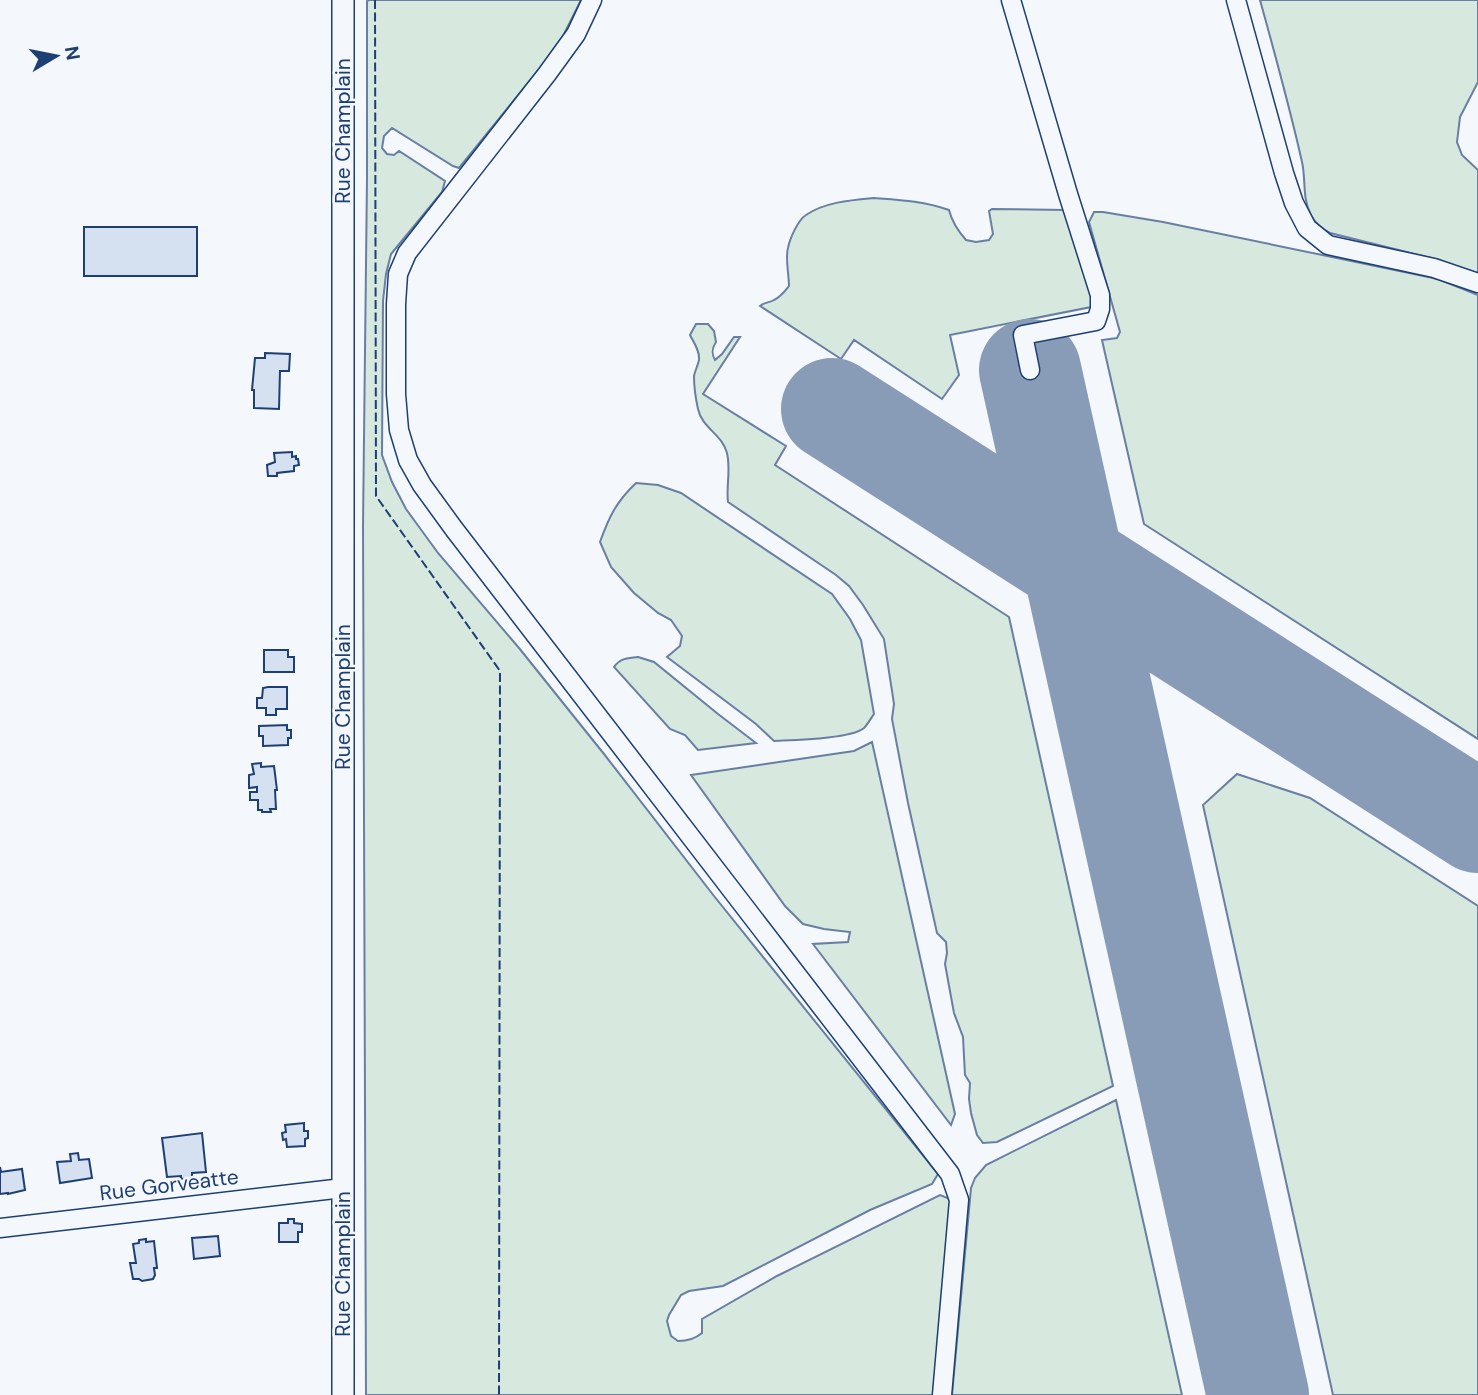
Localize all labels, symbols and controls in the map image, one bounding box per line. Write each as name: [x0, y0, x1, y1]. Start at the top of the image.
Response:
north arrow: [21, 21, 91, 91]
text: N: [59, 44, 86, 62]
street label: Rue Champlain: [329, 58, 357, 204]
street label: Rue Champlain: [329, 624, 357, 770]
street label: Rue Gorveatte: [98, 1163, 240, 1207]
street label: Rue Champlain: [329, 1191, 357, 1337]

